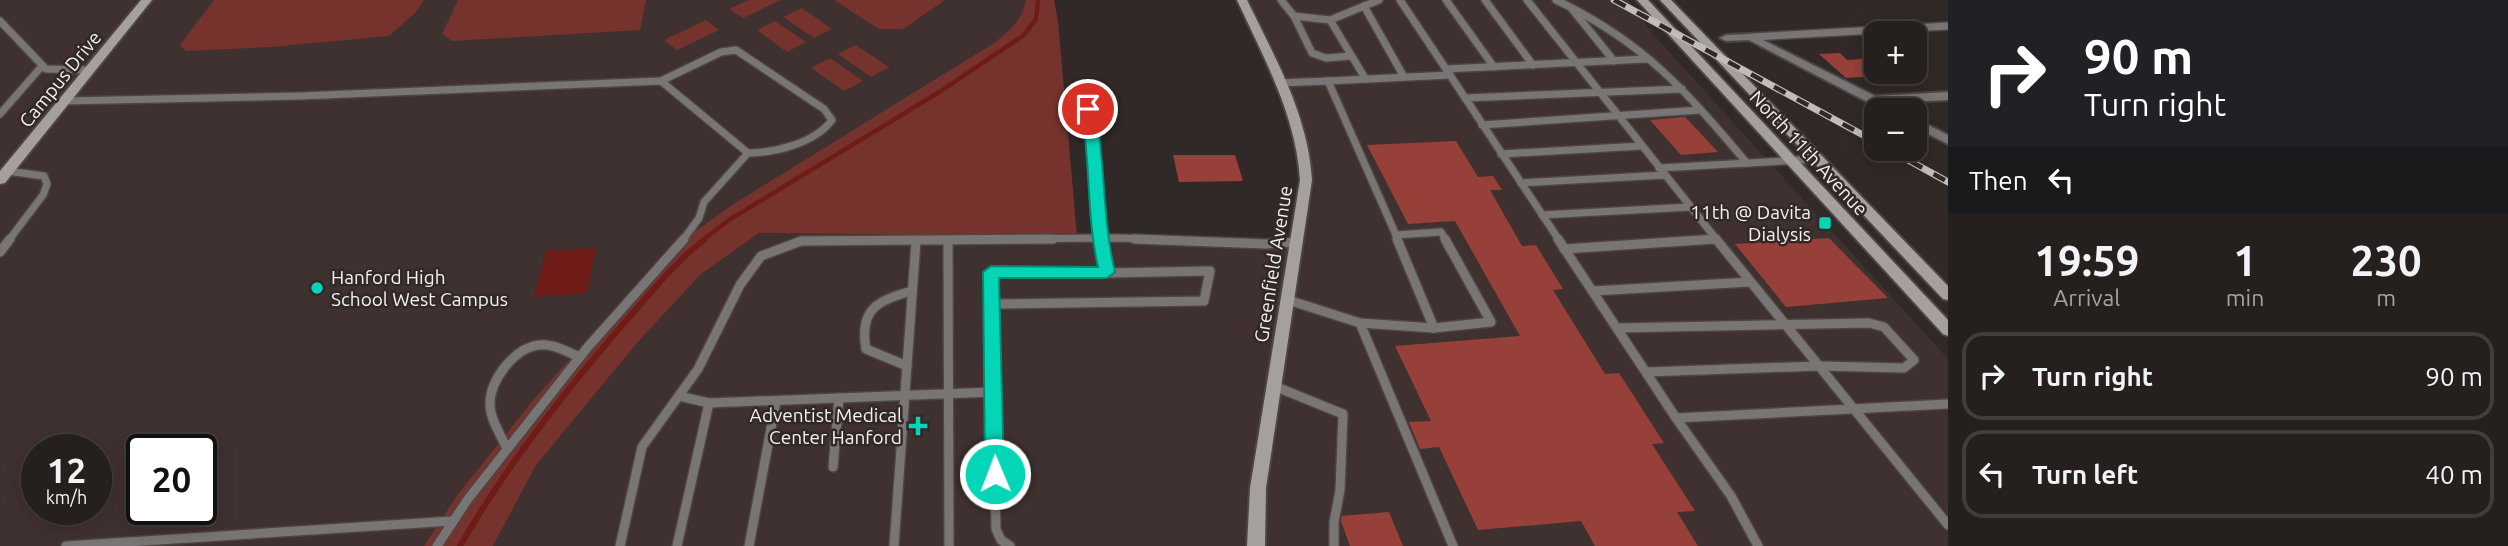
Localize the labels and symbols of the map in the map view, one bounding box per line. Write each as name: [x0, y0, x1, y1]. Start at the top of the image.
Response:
street label: Campus Drive: [15, 26, 105, 132]
pin: [1058, 79, 1118, 139]
street label: North 11th Avenue: [1745, 86, 1873, 220]
street label: Greenfield Avenue: [1250, 184, 1296, 344]
place label: 11th @ Davita Dialysis: [1690, 201, 1811, 245]
marker: 11th @ Davita Dialysis: [1817, 215, 1833, 231]
place label: Hanford High School West Campus: [331, 266, 508, 310]
marker: Hanford High School West Campus: [309, 280, 325, 296]
place label: Adventist Medical Center Hanford: [750, 404, 902, 448]
marker: Adventist Medical Center Hanford: [908, 416, 928, 436]
speed limit sign: 20: [126, 434, 217, 525]
position arrow: [958, 437, 1032, 511]

